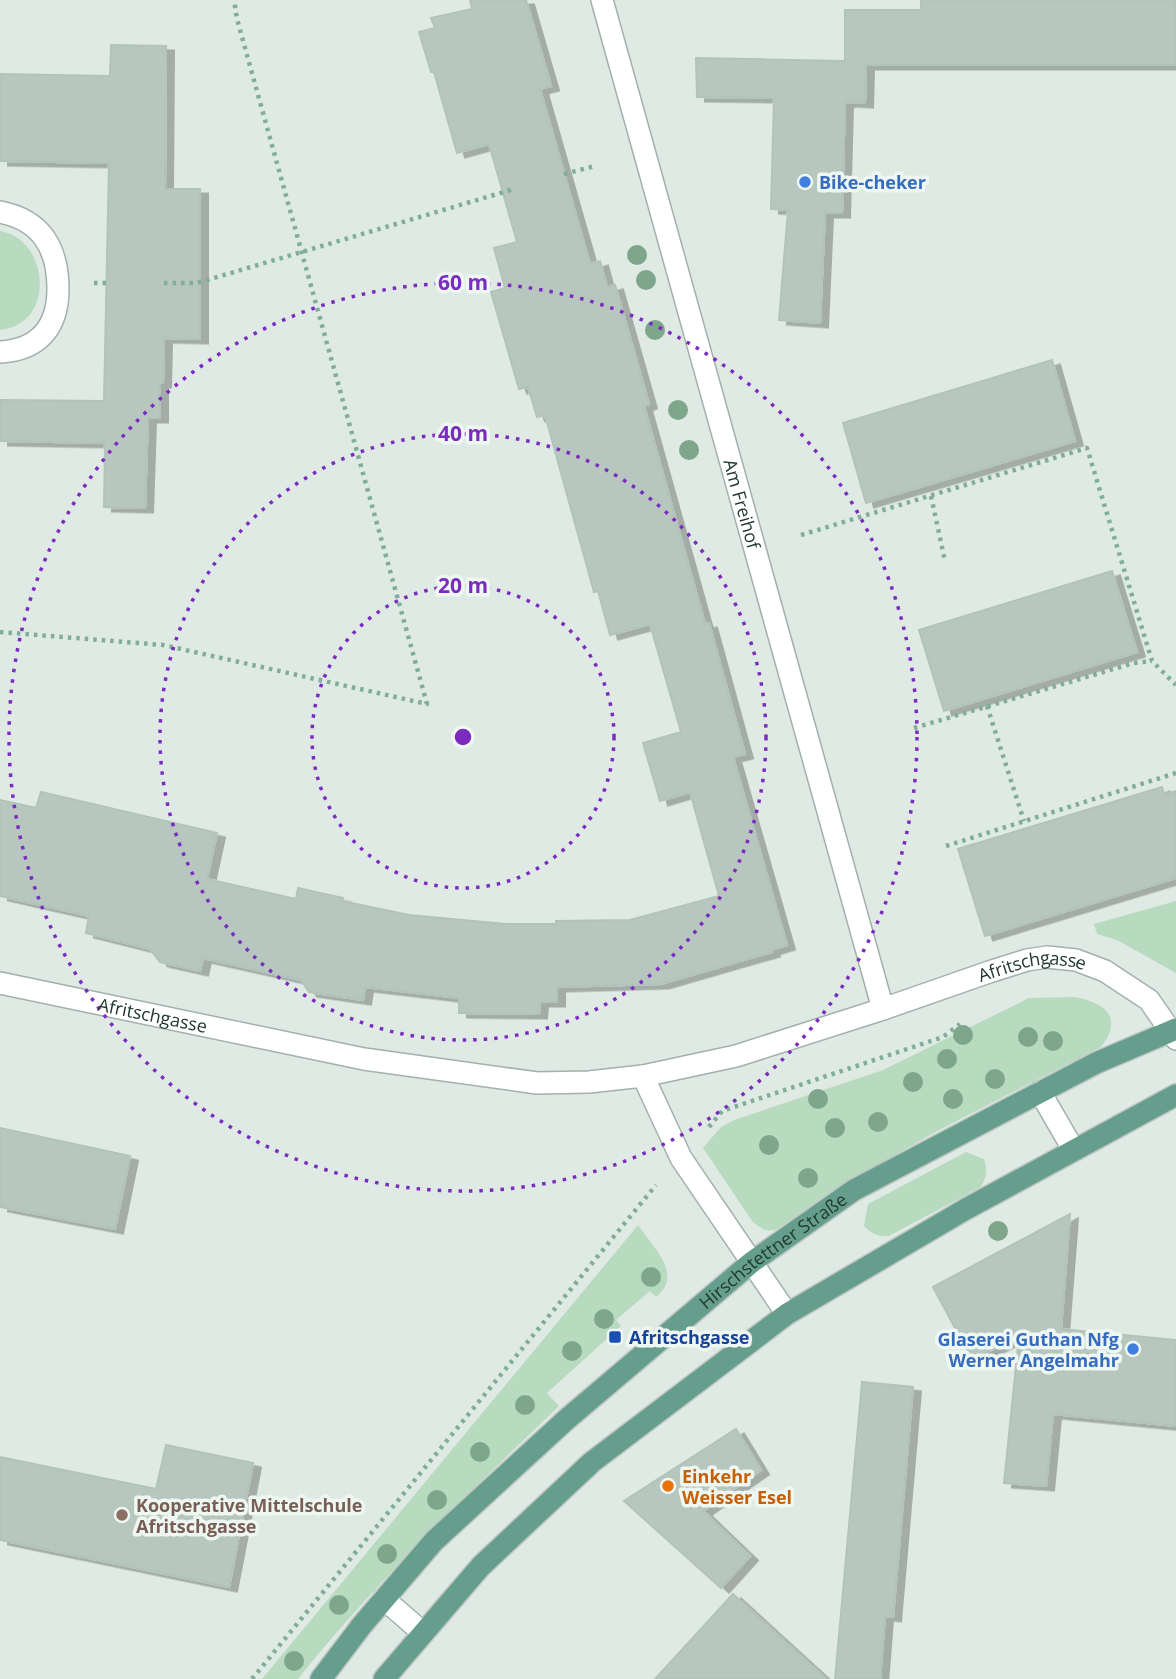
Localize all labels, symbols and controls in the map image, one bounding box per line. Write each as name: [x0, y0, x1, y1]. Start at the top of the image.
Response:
place label: Bike-cheker: [819, 170, 926, 194]
marker: Bike-cheker: [797, 174, 813, 190]
text: 60 m: [438, 268, 488, 296]
text: 40 m: [438, 419, 488, 447]
street label: Am Freihof: [718, 456, 766, 552]
text: 20 m: [438, 571, 488, 599]
centre of rings: [451, 725, 475, 749]
street label: Afritschgasse: [975, 945, 1090, 987]
street label: Afritschgasse: [96, 992, 210, 1038]
street label: Hirschstettner Straße: [694, 1187, 851, 1314]
place label: Afritschgasse: [629, 1325, 749, 1349]
place label: Glaserei Guthan Nfg Werner Angelmahr: [937, 1327, 1119, 1372]
marker: Afritschgasse: [607, 1329, 623, 1345]
marker: Glaserei Guthan Nfg Werner Angelmahr: [1125, 1341, 1141, 1357]
place label: Einkehr Weisser Esel: [682, 1464, 792, 1509]
marker: Einkehr Weisser Esel: [660, 1478, 676, 1494]
place label: Kooperative Mittelschule Afritschgasse: [136, 1493, 362, 1538]
marker: Kooperative Mittelschule Afritschgasse: [114, 1507, 130, 1523]

